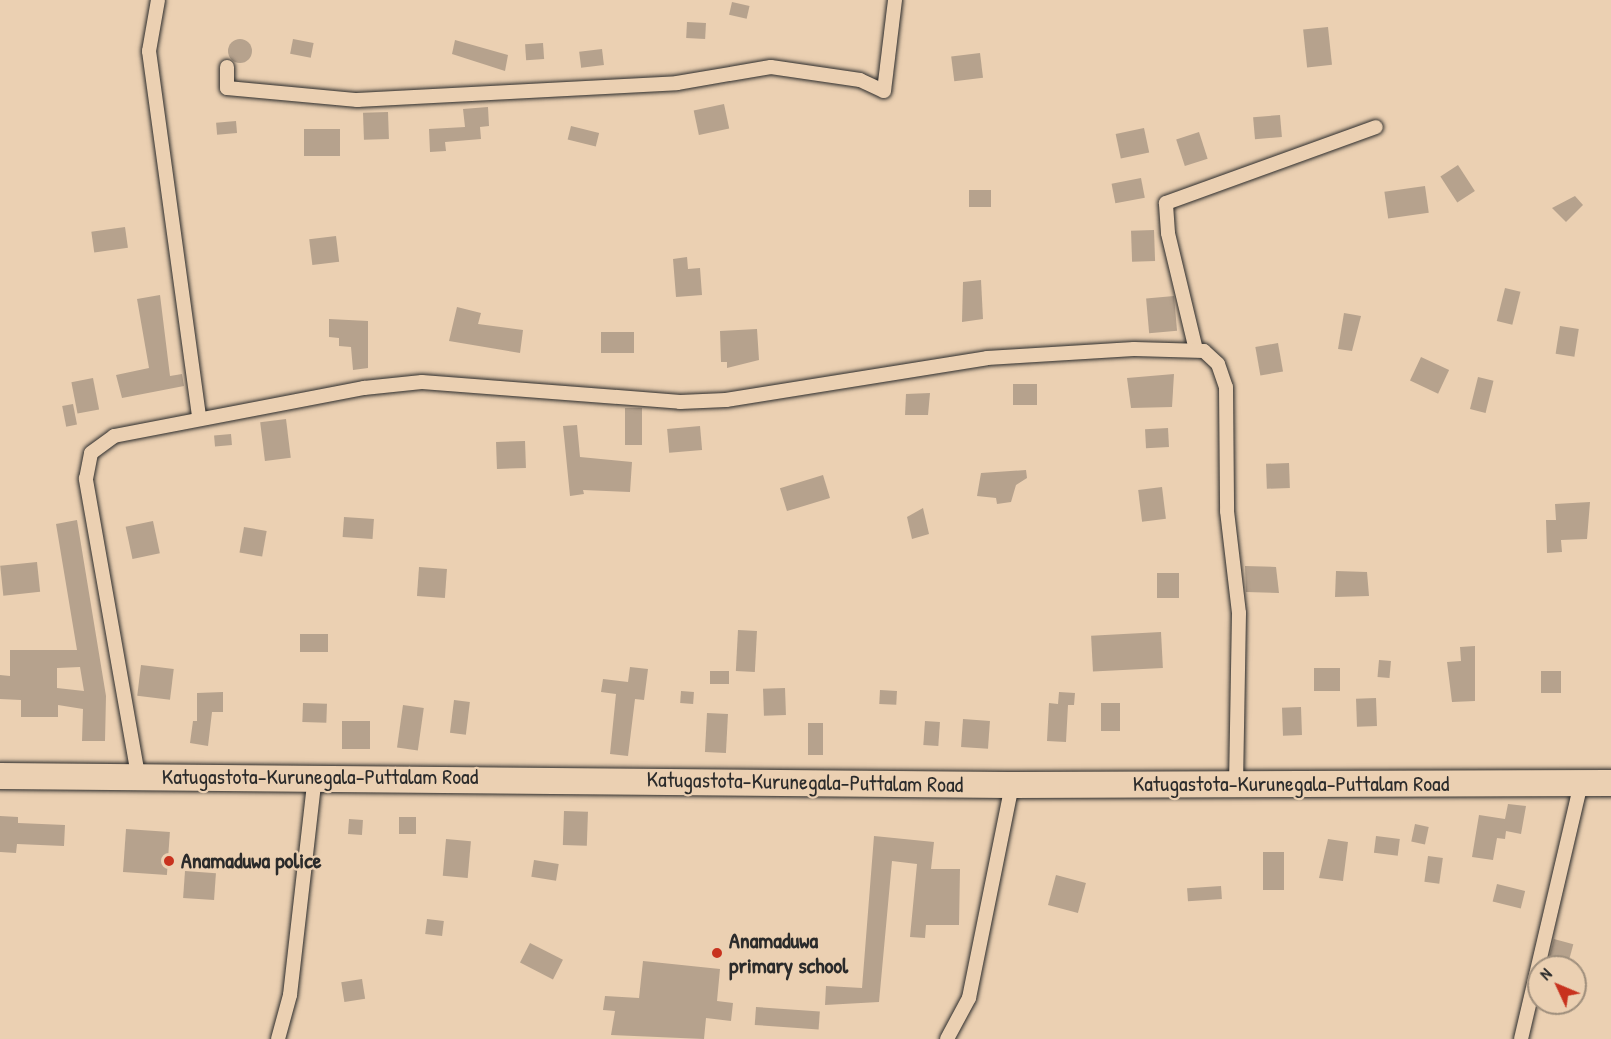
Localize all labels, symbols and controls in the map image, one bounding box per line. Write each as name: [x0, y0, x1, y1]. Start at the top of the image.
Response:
street label: Katugastota-Kurunegala-Puttalam Road: [162, 764, 478, 790]
street label: Katugastota-Kurunegala-Puttalam Road: [646, 766, 964, 798]
street label: Katugastota-Kurunegala-Puttalam Road: [1133, 771, 1449, 797]
place label: Anamaduwa police: [181, 848, 321, 874]
marker: Anamaduwa police: [162, 854, 176, 868]
place label: Anamaduwa primary school: [729, 927, 848, 978]
marker: Anamaduwa primary school: [710, 946, 724, 960]
north arrow: [1527, 955, 1587, 1015]
text: N: [1535, 963, 1556, 985]

